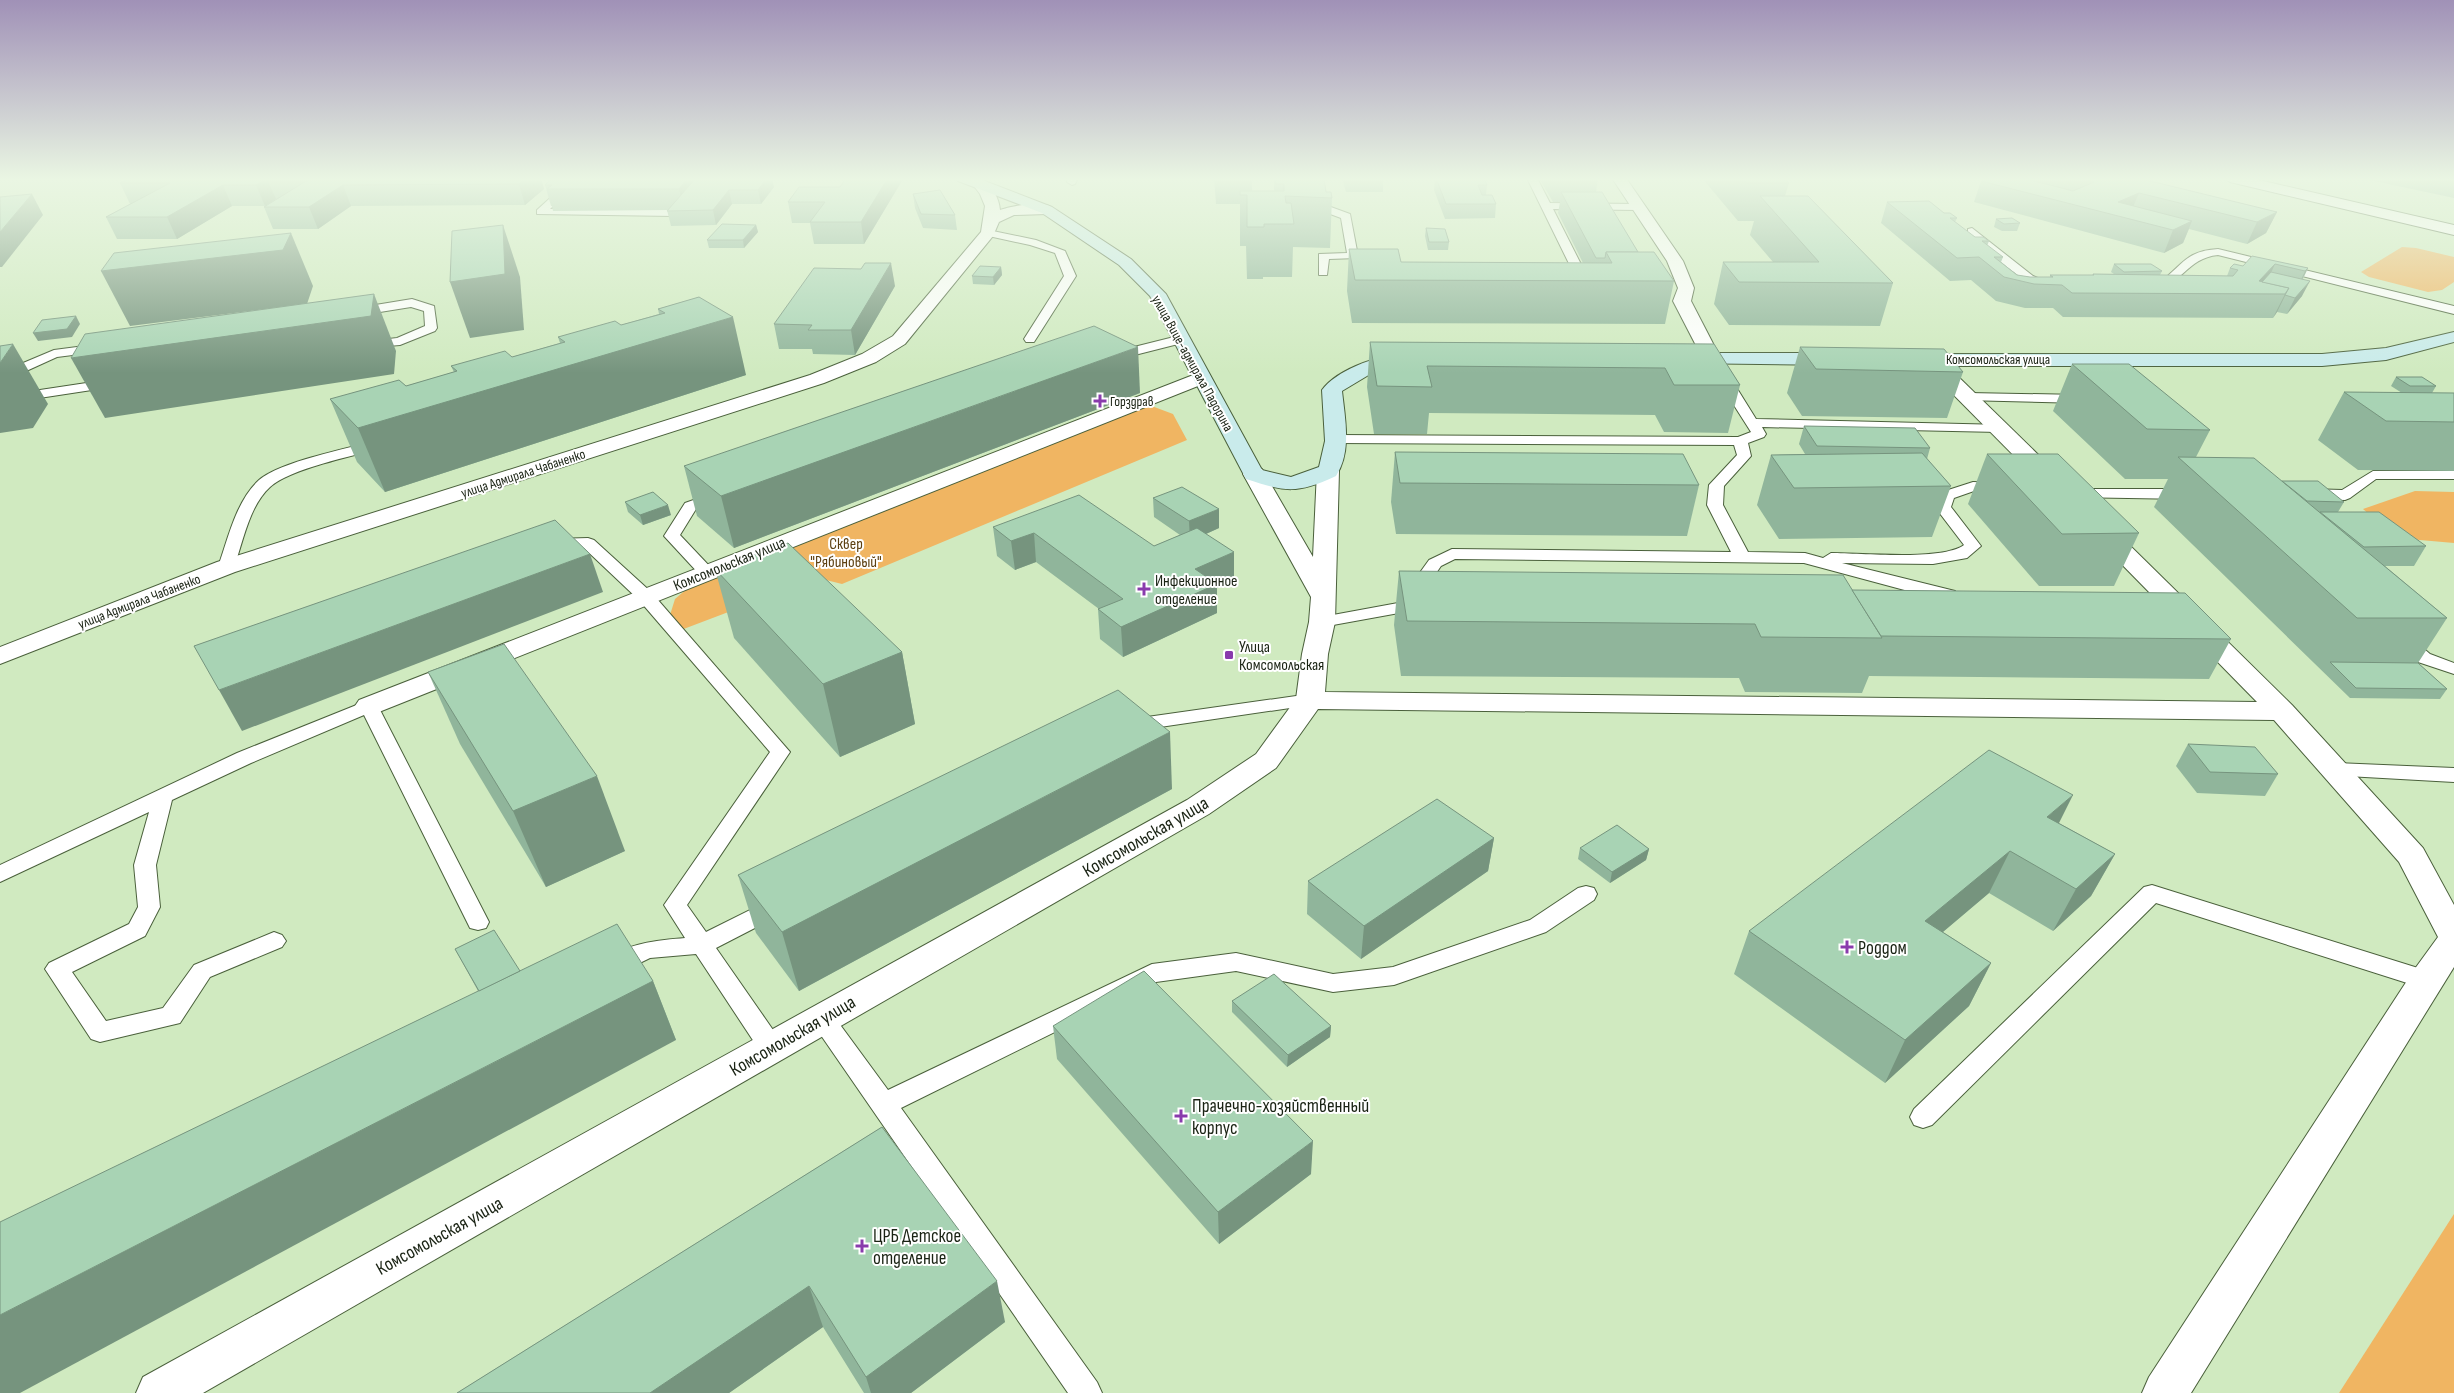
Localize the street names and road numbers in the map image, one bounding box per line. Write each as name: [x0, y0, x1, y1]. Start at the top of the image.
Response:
street label: улица Вице-адмирала Падорина: [1148, 292, 1237, 434]
street label: Комсомольская улица: [1946, 351, 2050, 368]
street label: улица Адмирала Чабаненко: [459, 445, 588, 502]
street label: Комсомольская улица: [671, 533, 788, 596]
street label: улица Адмирала Чабаненко: [76, 570, 203, 633]
street label: Комсомольская улица: [1079, 792, 1213, 883]
street label: Комсомольская улица: [726, 991, 860, 1082]
street label: Комсомольская улица: [372, 1192, 507, 1281]

